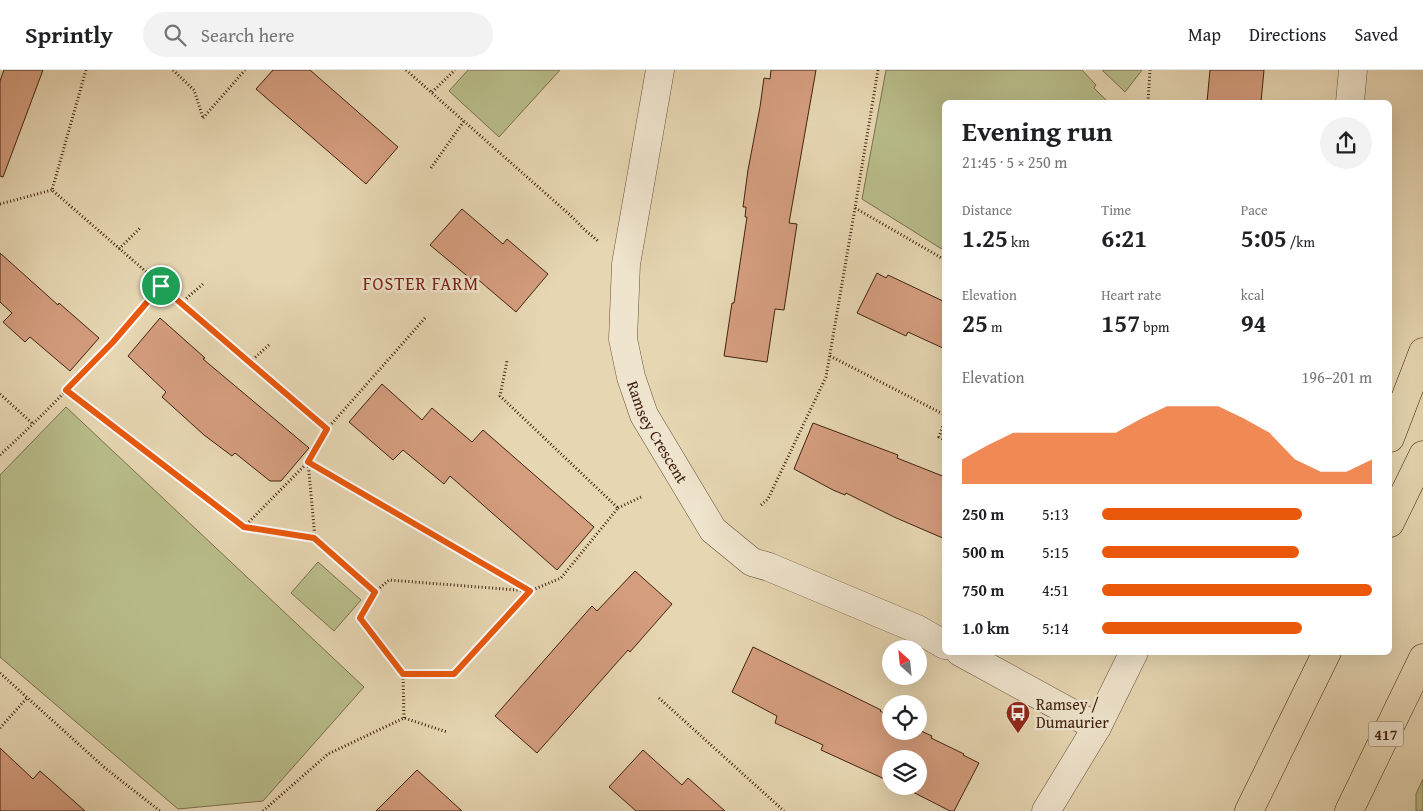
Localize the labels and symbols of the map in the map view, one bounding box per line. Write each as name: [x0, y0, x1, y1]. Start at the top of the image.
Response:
pin: [140, 265, 182, 307]
district label: FOSTER FARM: [363, 270, 479, 297]
street label: Ramsey Crescent: [621, 377, 694, 488]
north arrow: [882, 640, 928, 685]
place label: Ramsey / Dumaurier: [1036, 692, 1109, 734]
bus stop icon: Ramsey / Dumaurier: [1005, 700, 1031, 734]
road number: 417: [1368, 722, 1404, 746]

